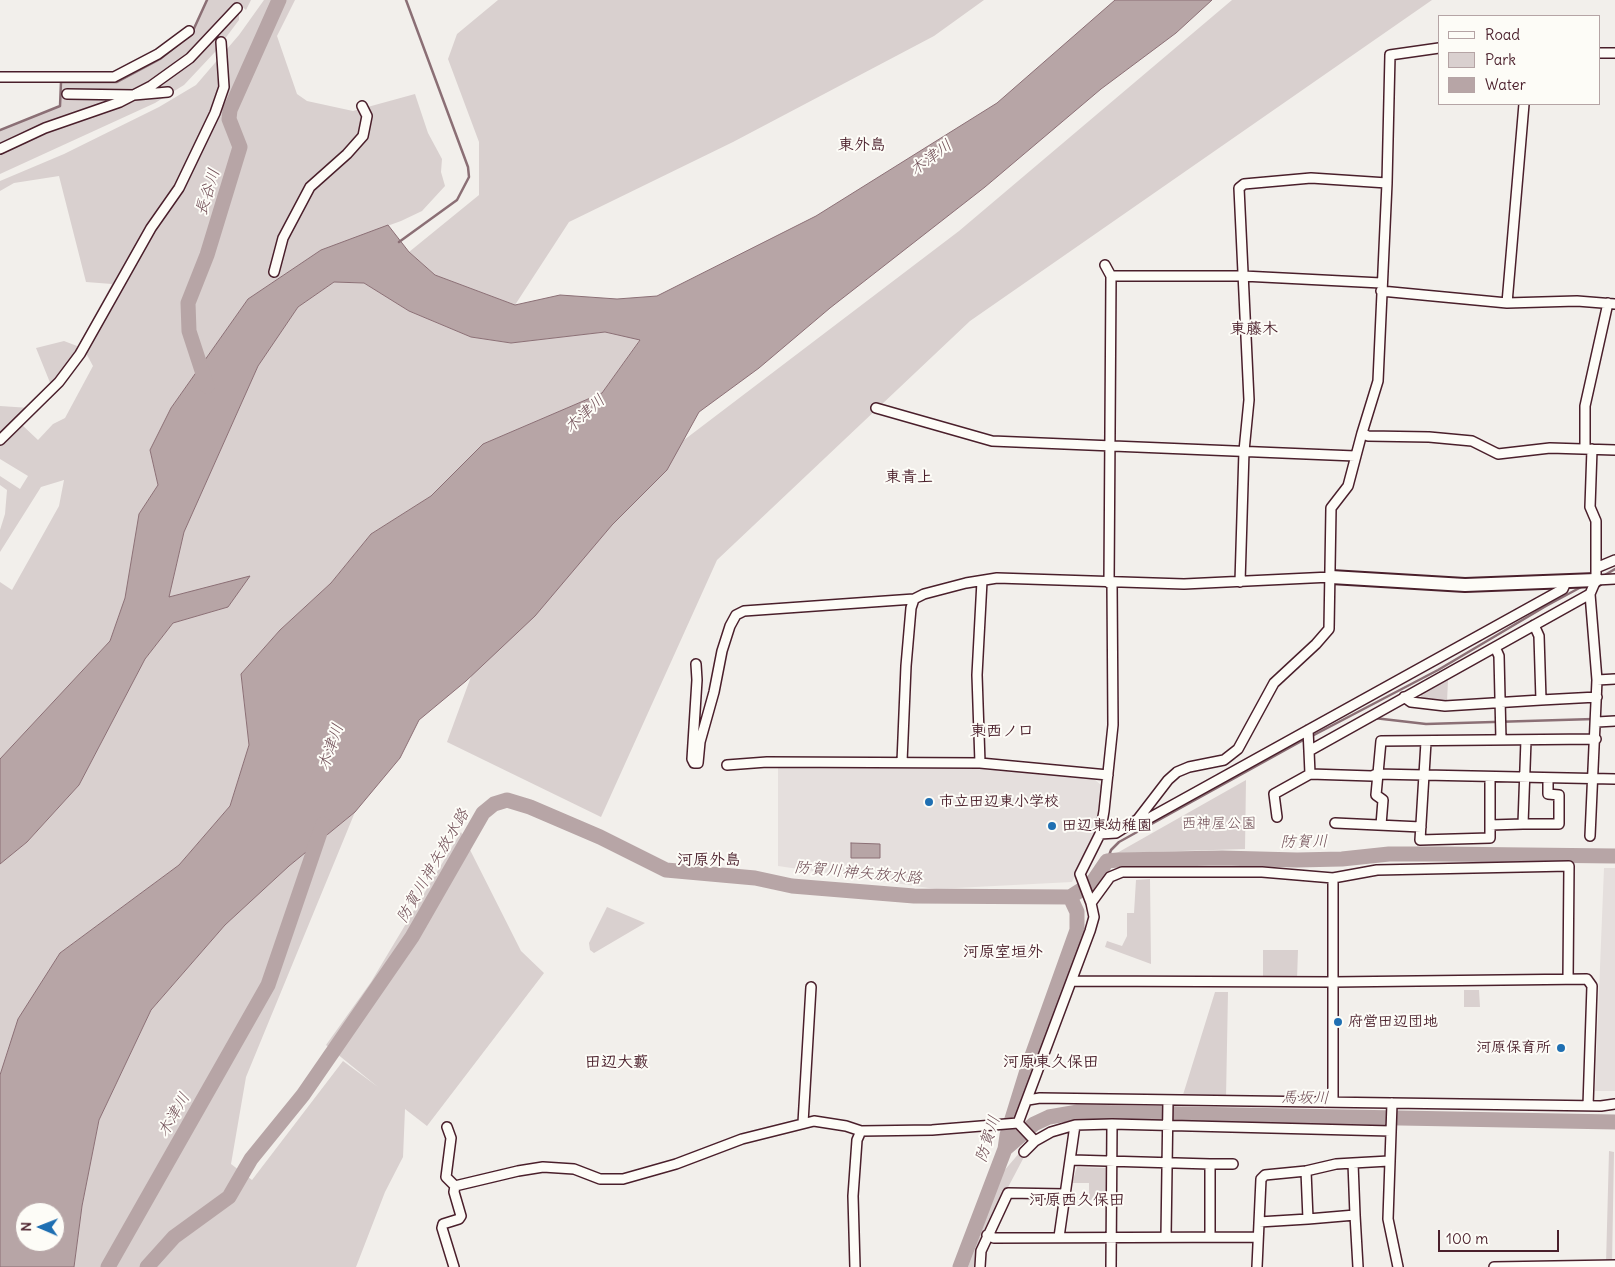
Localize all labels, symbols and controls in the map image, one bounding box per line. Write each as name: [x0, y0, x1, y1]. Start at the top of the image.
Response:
legend: [1438, 15, 1600, 105]
text: Road: [1485, 25, 1520, 44]
text: Park: [1485, 50, 1516, 69]
text: Water: [1485, 75, 1526, 94]
district label: 東外島: [838, 135, 886, 155]
water label: 木津川: [906, 136, 956, 180]
water label: 長谷川: [192, 166, 224, 218]
district label: 東藤木: [1230, 319, 1278, 339]
water label: 木津川: [561, 391, 609, 437]
district label: 東青上: [885, 467, 933, 487]
water label: 木津川: [314, 721, 348, 773]
district label: 東西ノ口: [970, 721, 1034, 741]
place label: 市立田辺東小学校: [939, 793, 1059, 811]
marker: 市立田辺東小学校: [923, 796, 935, 808]
water label: 防賀川神矢放水路: [393, 806, 473, 926]
park label: 西神屋公園: [1182, 815, 1256, 833]
place label: 田辺東幼稚園: [1062, 817, 1152, 835]
marker: 田辺東幼稚園: [1046, 820, 1058, 832]
water label: 防賀川: [1280, 832, 1328, 852]
district label: 河原外島: [677, 850, 741, 870]
water label: 防賀川神矢放水路: [793, 858, 923, 888]
district label: 河原室垣外: [963, 942, 1043, 962]
place label: 府営田辺団地: [1348, 1013, 1438, 1031]
marker: 府営田辺団地: [1332, 1016, 1344, 1028]
place label: 河原保育所: [1476, 1039, 1551, 1057]
marker: 河原保育所: [1555, 1042, 1567, 1054]
district label: 田辺大藪: [585, 1052, 649, 1072]
district label: 河原東久保田: [1003, 1052, 1099, 1072]
water label: 馬坂川: [1281, 1088, 1329, 1108]
water label: 木津川: [154, 1089, 194, 1141]
water label: 防賀川: [971, 1113, 1005, 1165]
district label: 河原西久保田: [1029, 1190, 1125, 1210]
north arrow: [15, 1202, 65, 1252]
scale bar: [1440, 1220, 1561, 1252]
text: N: [17, 1222, 35, 1232]
text: 100 m: [1446, 1229, 1488, 1248]

